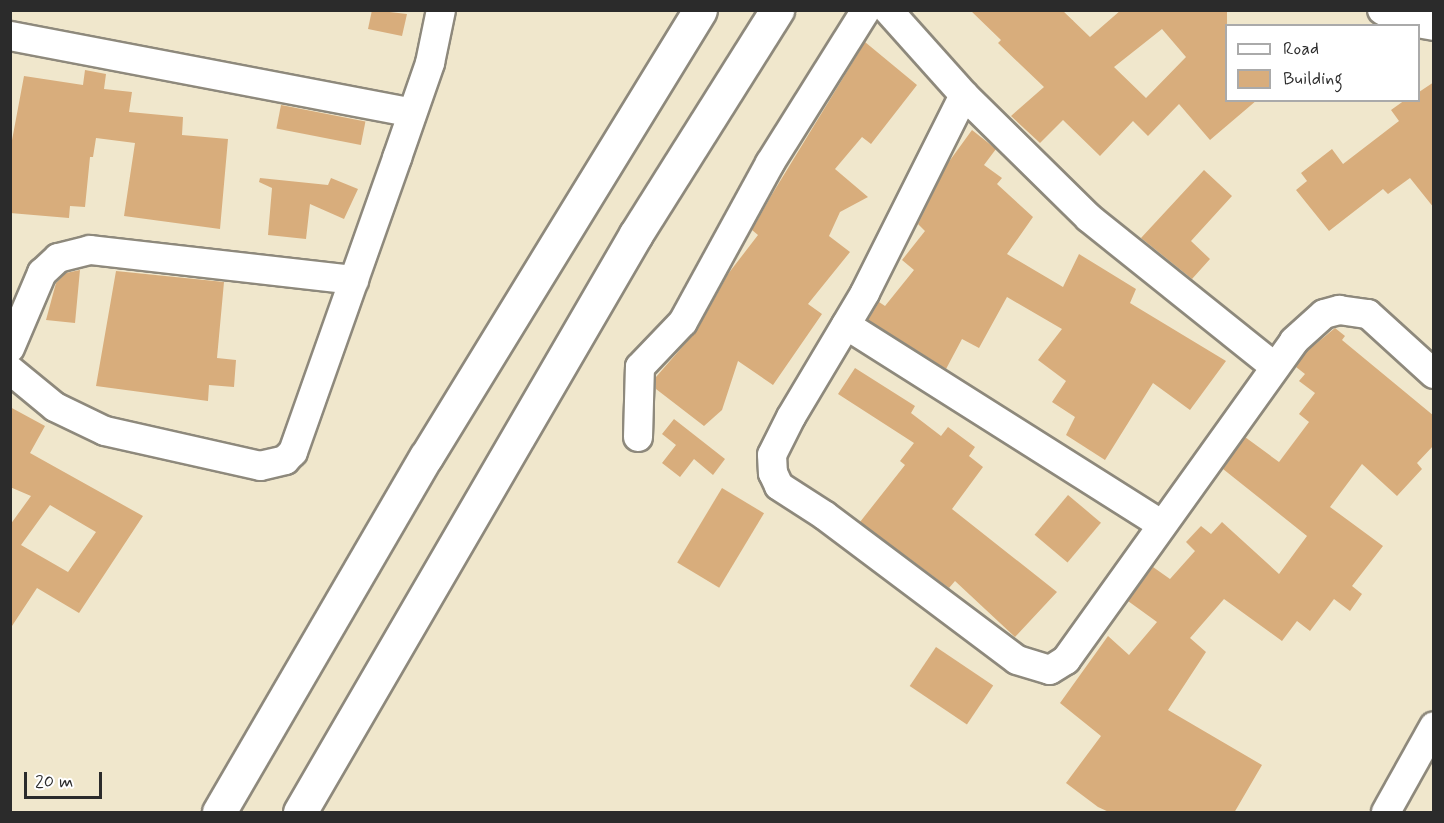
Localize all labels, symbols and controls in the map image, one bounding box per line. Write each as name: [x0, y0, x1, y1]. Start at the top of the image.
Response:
legend: [1225, 24, 1420, 102]
text: Road: [1283, 37, 1319, 61]
text: Building: [1283, 67, 1343, 91]
scale bar: [27, 760, 105, 798]
text: 20 m: [35, 770, 73, 794]

